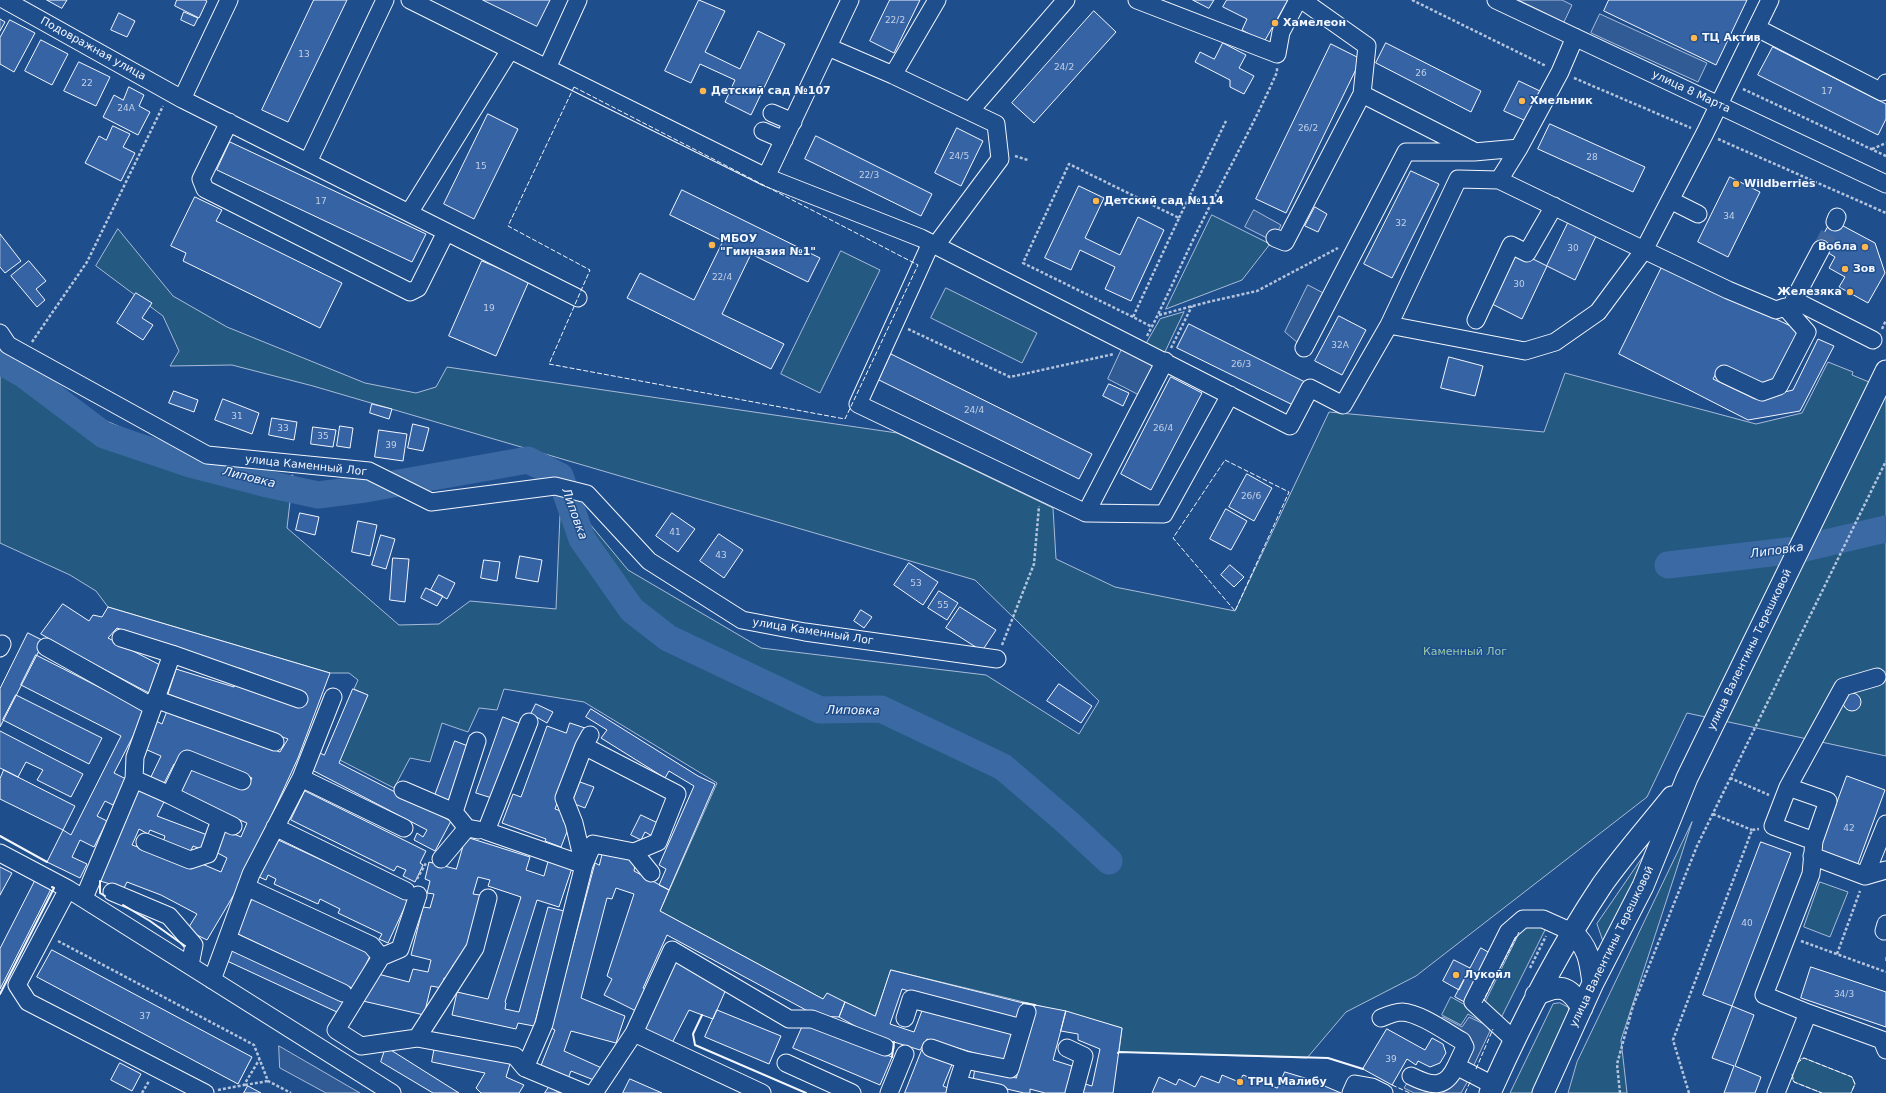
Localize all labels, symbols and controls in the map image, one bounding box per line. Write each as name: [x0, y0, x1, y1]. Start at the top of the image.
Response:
street label: Подовражная улица: [38, 15, 148, 83]
house number: 22/2: [885, 16, 905, 26]
place label: Хамелеон: [1283, 16, 1346, 30]
marker: Хамелеон: [1270, 18, 1280, 28]
place label: ТЦ Актив: [1702, 31, 1761, 45]
marker: ТЦ Актив: [1689, 33, 1699, 43]
house number: 13: [298, 50, 310, 60]
house number: 24/2: [1054, 63, 1074, 73]
street label: улица 8 Марта: [1650, 68, 1732, 116]
house number: 26: [1415, 69, 1427, 79]
house number: 22: [81, 79, 93, 89]
place label: Детский сад №107: [711, 84, 831, 98]
marker: Детский сад №107: [698, 86, 708, 96]
house number: 17: [1821, 87, 1833, 97]
place label: Хмельник: [1530, 94, 1593, 108]
marker: Хмельник: [1517, 96, 1527, 106]
house number: 24А: [117, 104, 135, 114]
house number: 26/2: [1298, 124, 1318, 134]
house number: 24/5: [949, 152, 969, 162]
house number: 28: [1586, 153, 1598, 163]
house number: 15: [475, 162, 487, 172]
house number: 22/3: [859, 171, 879, 181]
place label: Wildberries: [1744, 177, 1816, 191]
marker: Wildberries: [1731, 179, 1741, 189]
place label: Детский сад №114: [1104, 194, 1224, 208]
marker: Детский сад №114: [1091, 196, 1101, 206]
house number: 17: [315, 197, 327, 207]
house number: 34: [1723, 212, 1735, 222]
house number: 32: [1395, 219, 1407, 229]
place label: МБОУ "Гимназия №1": [720, 232, 816, 258]
marker: МБОУ "Гимназия №1": [707, 240, 717, 250]
place label: Вобла: [1818, 240, 1857, 254]
marker: Вобла: [1860, 242, 1870, 252]
house number: 30: [1567, 244, 1579, 254]
place label: Зов: [1853, 262, 1875, 276]
marker: Зов: [1840, 264, 1850, 274]
house number: 22/4: [712, 273, 732, 283]
house number: 30: [1513, 280, 1525, 290]
place label: Железяка: [1777, 285, 1842, 299]
marker: Железяка: [1845, 287, 1855, 297]
house number: 19: [483, 304, 495, 314]
house number: 32А: [1331, 341, 1349, 351]
house number: 26/3: [1231, 360, 1251, 370]
house number: 24/4: [964, 406, 984, 416]
house number: 31: [231, 412, 243, 422]
house number: 33: [277, 424, 289, 434]
house number: 26/4: [1153, 424, 1173, 434]
house number: 35: [317, 432, 329, 442]
house number: 39: [385, 441, 397, 451]
street label: улица Каменный Лог: [244, 453, 368, 479]
water label: Липовка: [221, 465, 277, 491]
water label: Липовка: [558, 486, 590, 542]
house number: 26/6: [1241, 492, 1261, 502]
house number: 41: [669, 528, 681, 538]
water label: Липовка: [1749, 540, 1805, 562]
house number: 43: [715, 551, 727, 561]
street label: улица Валентины Терешковой: [1705, 567, 1795, 733]
house number: 53: [910, 579, 922, 589]
house number: 55: [937, 601, 949, 611]
street label: улица Каменный Лог: [751, 616, 875, 648]
park label: Каменный Лог: [1423, 645, 1507, 659]
water label: Липовка: [826, 703, 880, 719]
house number: 42: [1843, 824, 1855, 834]
street label: улица Валентины Терешковой: [1567, 864, 1657, 1030]
house number: 40: [1741, 919, 1753, 929]
place label: Лукойл: [1464, 968, 1511, 982]
marker: Лукойл: [1451, 970, 1461, 980]
house number: 34/3: [1834, 990, 1854, 1000]
house number: 37: [139, 1012, 151, 1022]
house number: 39: [1385, 1055, 1397, 1065]
place label: ТРЦ Малибу: [1248, 1075, 1327, 1089]
marker: ТРЦ Малибу: [1235, 1077, 1245, 1087]

